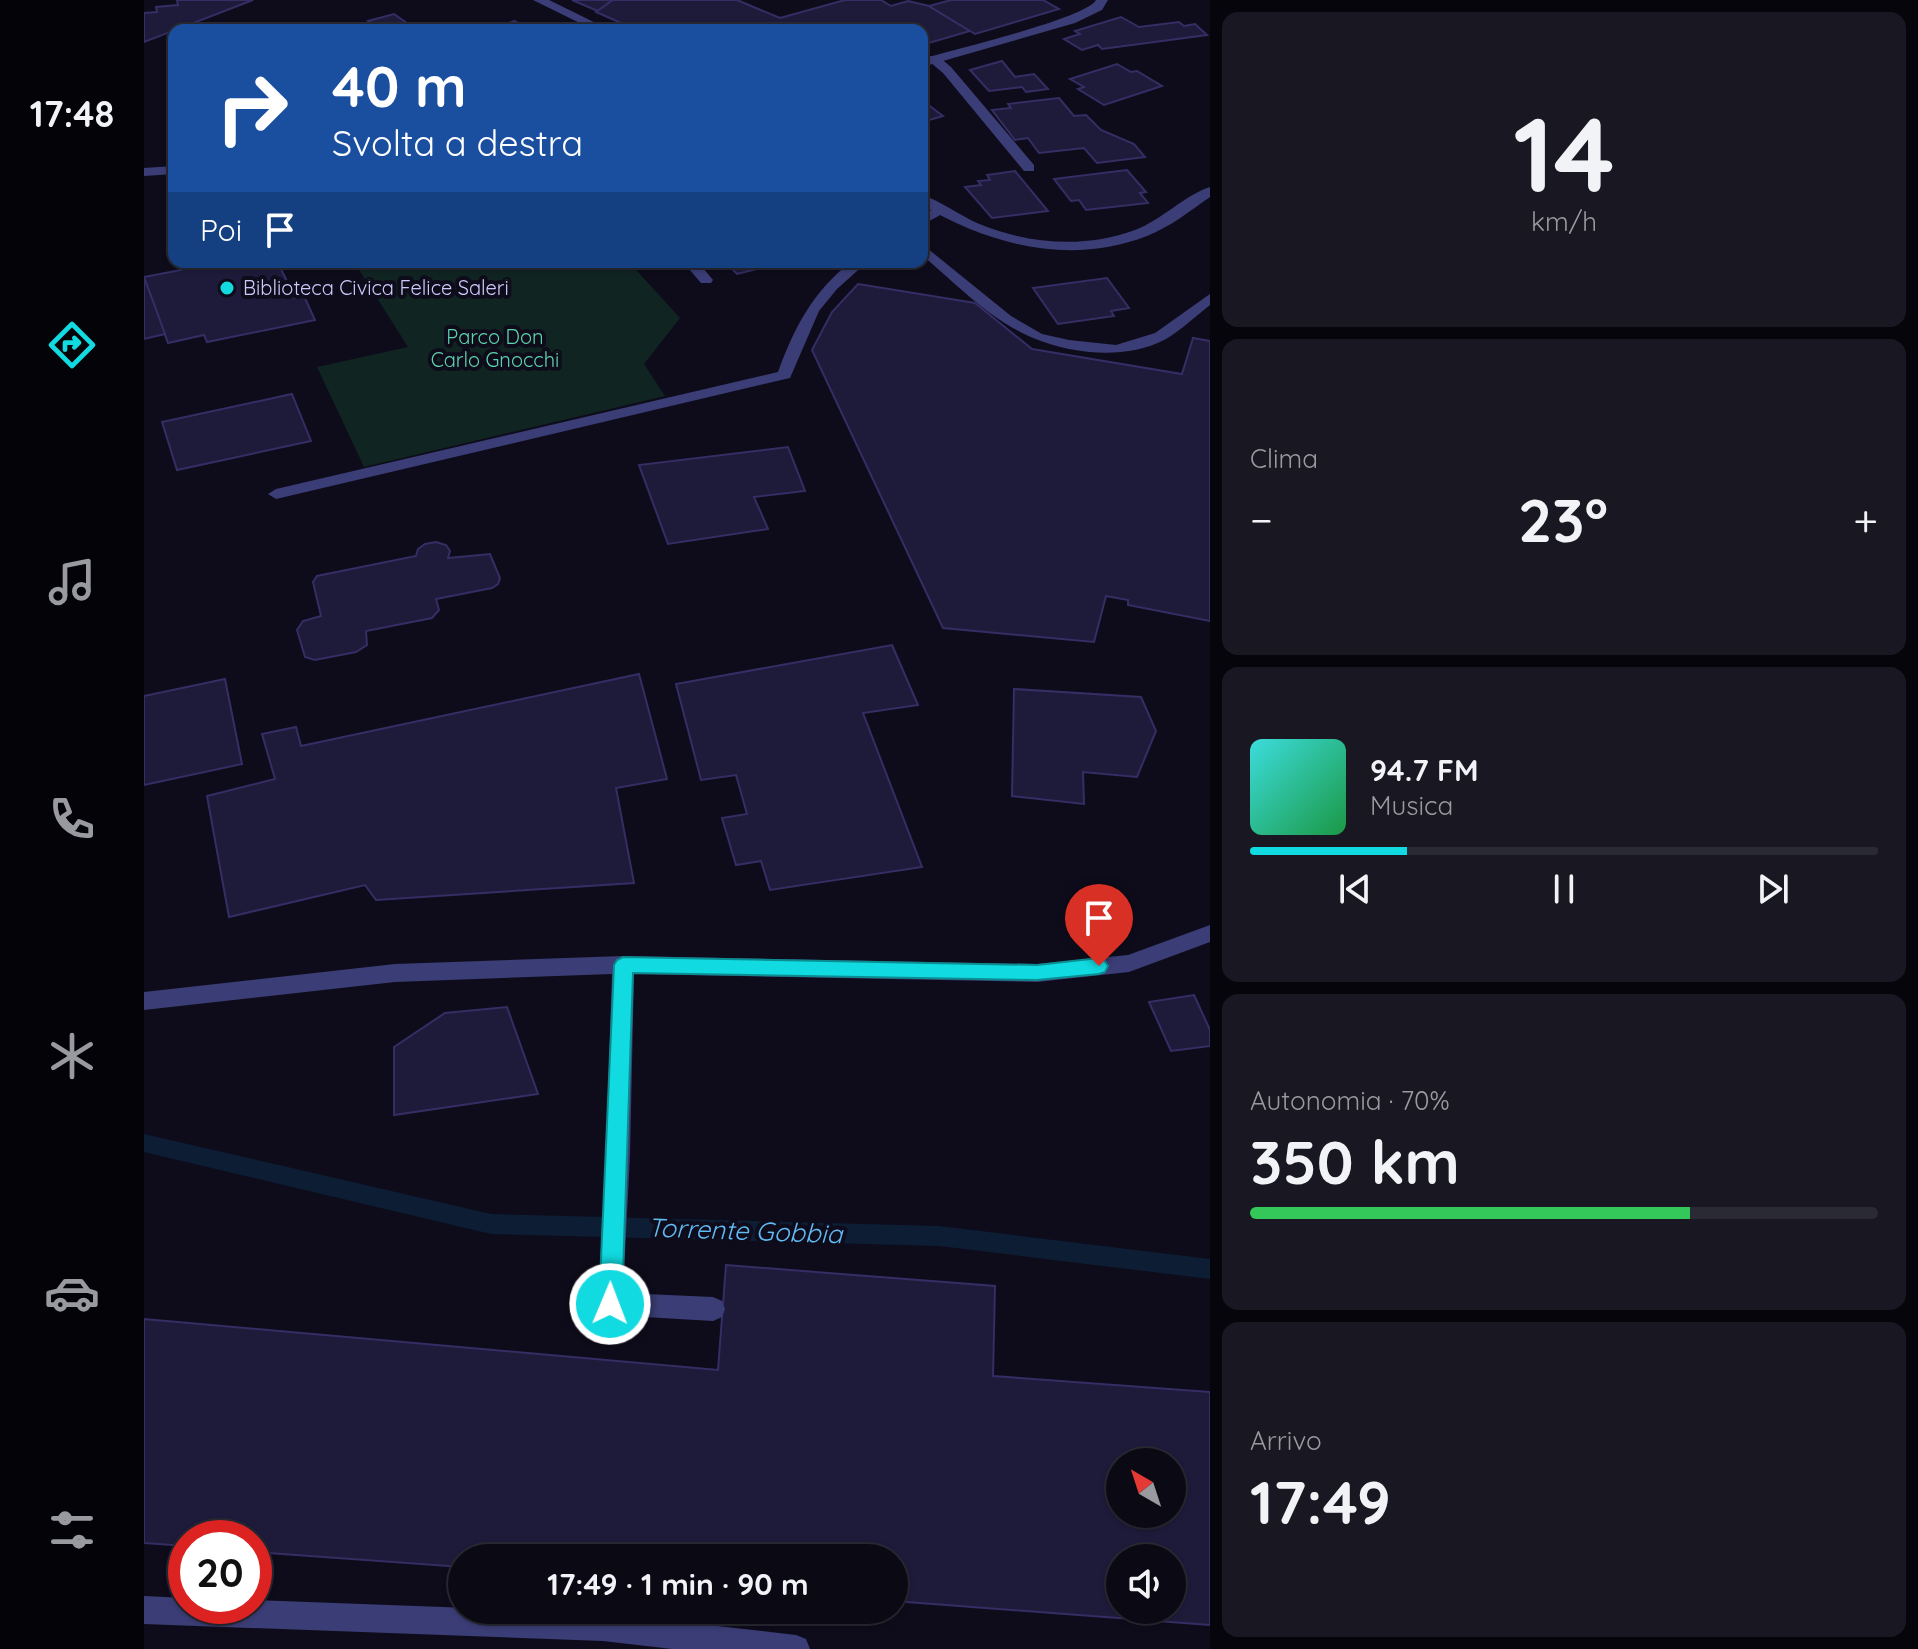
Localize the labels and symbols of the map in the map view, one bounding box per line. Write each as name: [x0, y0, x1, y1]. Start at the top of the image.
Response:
place label: Biblioteca Civica Felice Saleri: [243, 275, 509, 300]
marker: Biblioteca Civica Felice Saleri: [218, 279, 236, 297]
park label: Parco Don Carlo Gnocchi: [431, 324, 559, 372]
pin: [1065, 884, 1133, 966]
water label: Torrente Gobbia: [647, 1211, 844, 1250]
position arrow: [568, 1262, 652, 1346]
north arrow: [1106, 1448, 1186, 1528]
speed limit sign: 20: [168, 1520, 272, 1624]

